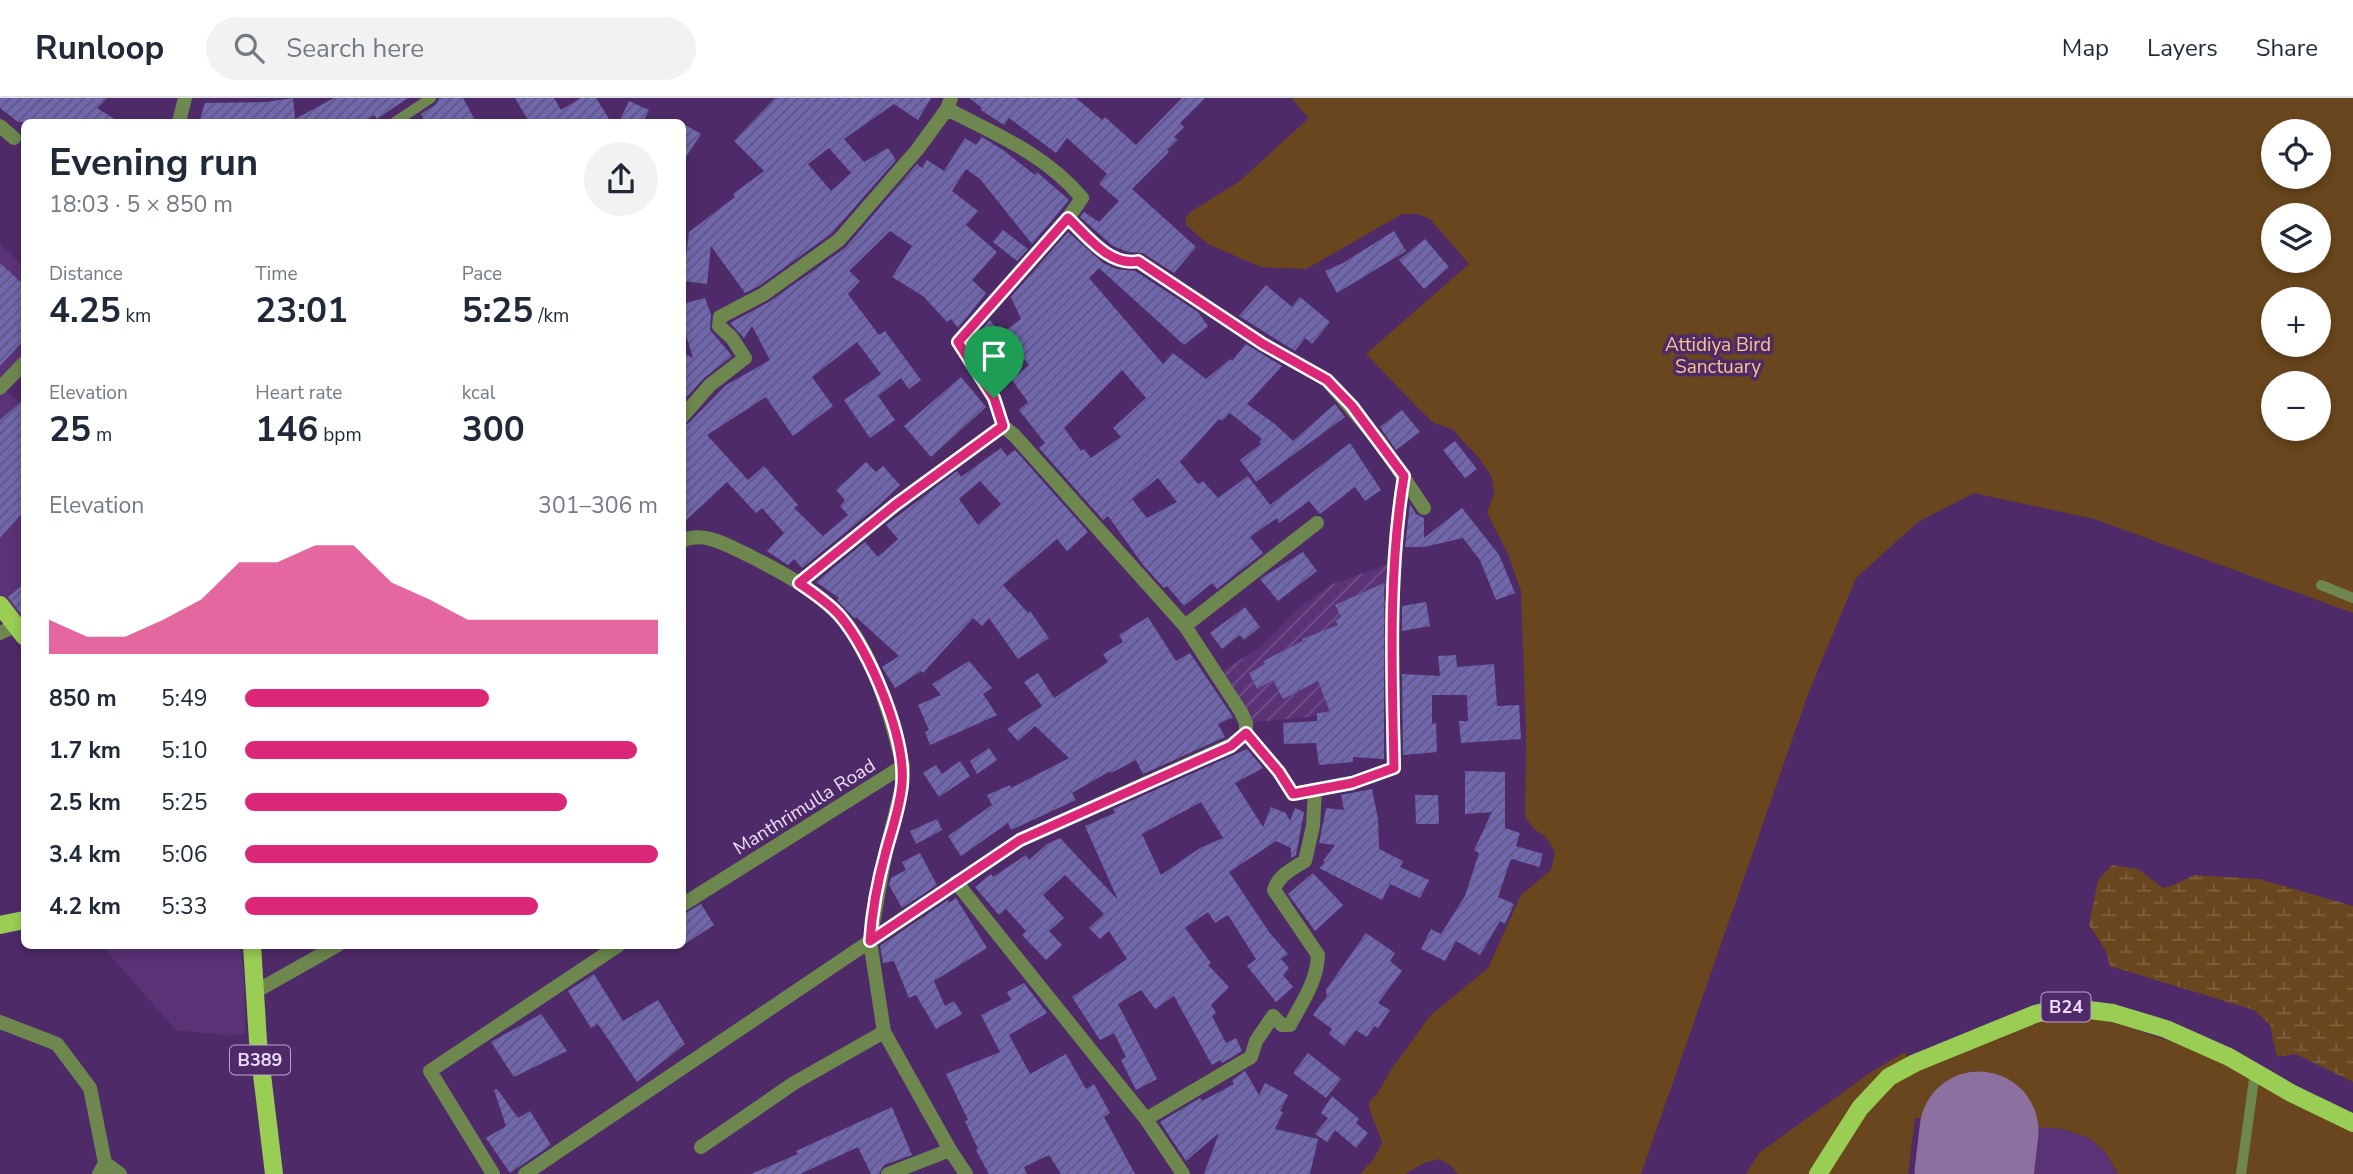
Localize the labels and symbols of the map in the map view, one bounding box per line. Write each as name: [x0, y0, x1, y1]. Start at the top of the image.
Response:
pin: [964, 326, 1024, 398]
park label: Attidiya Bird Sanctuary: [1665, 332, 1771, 380]
street label: Manthrimulla Road: [728, 753, 881, 861]
road number: B24: [2042, 992, 2090, 1022]
road number: B389: [230, 1045, 290, 1074]

